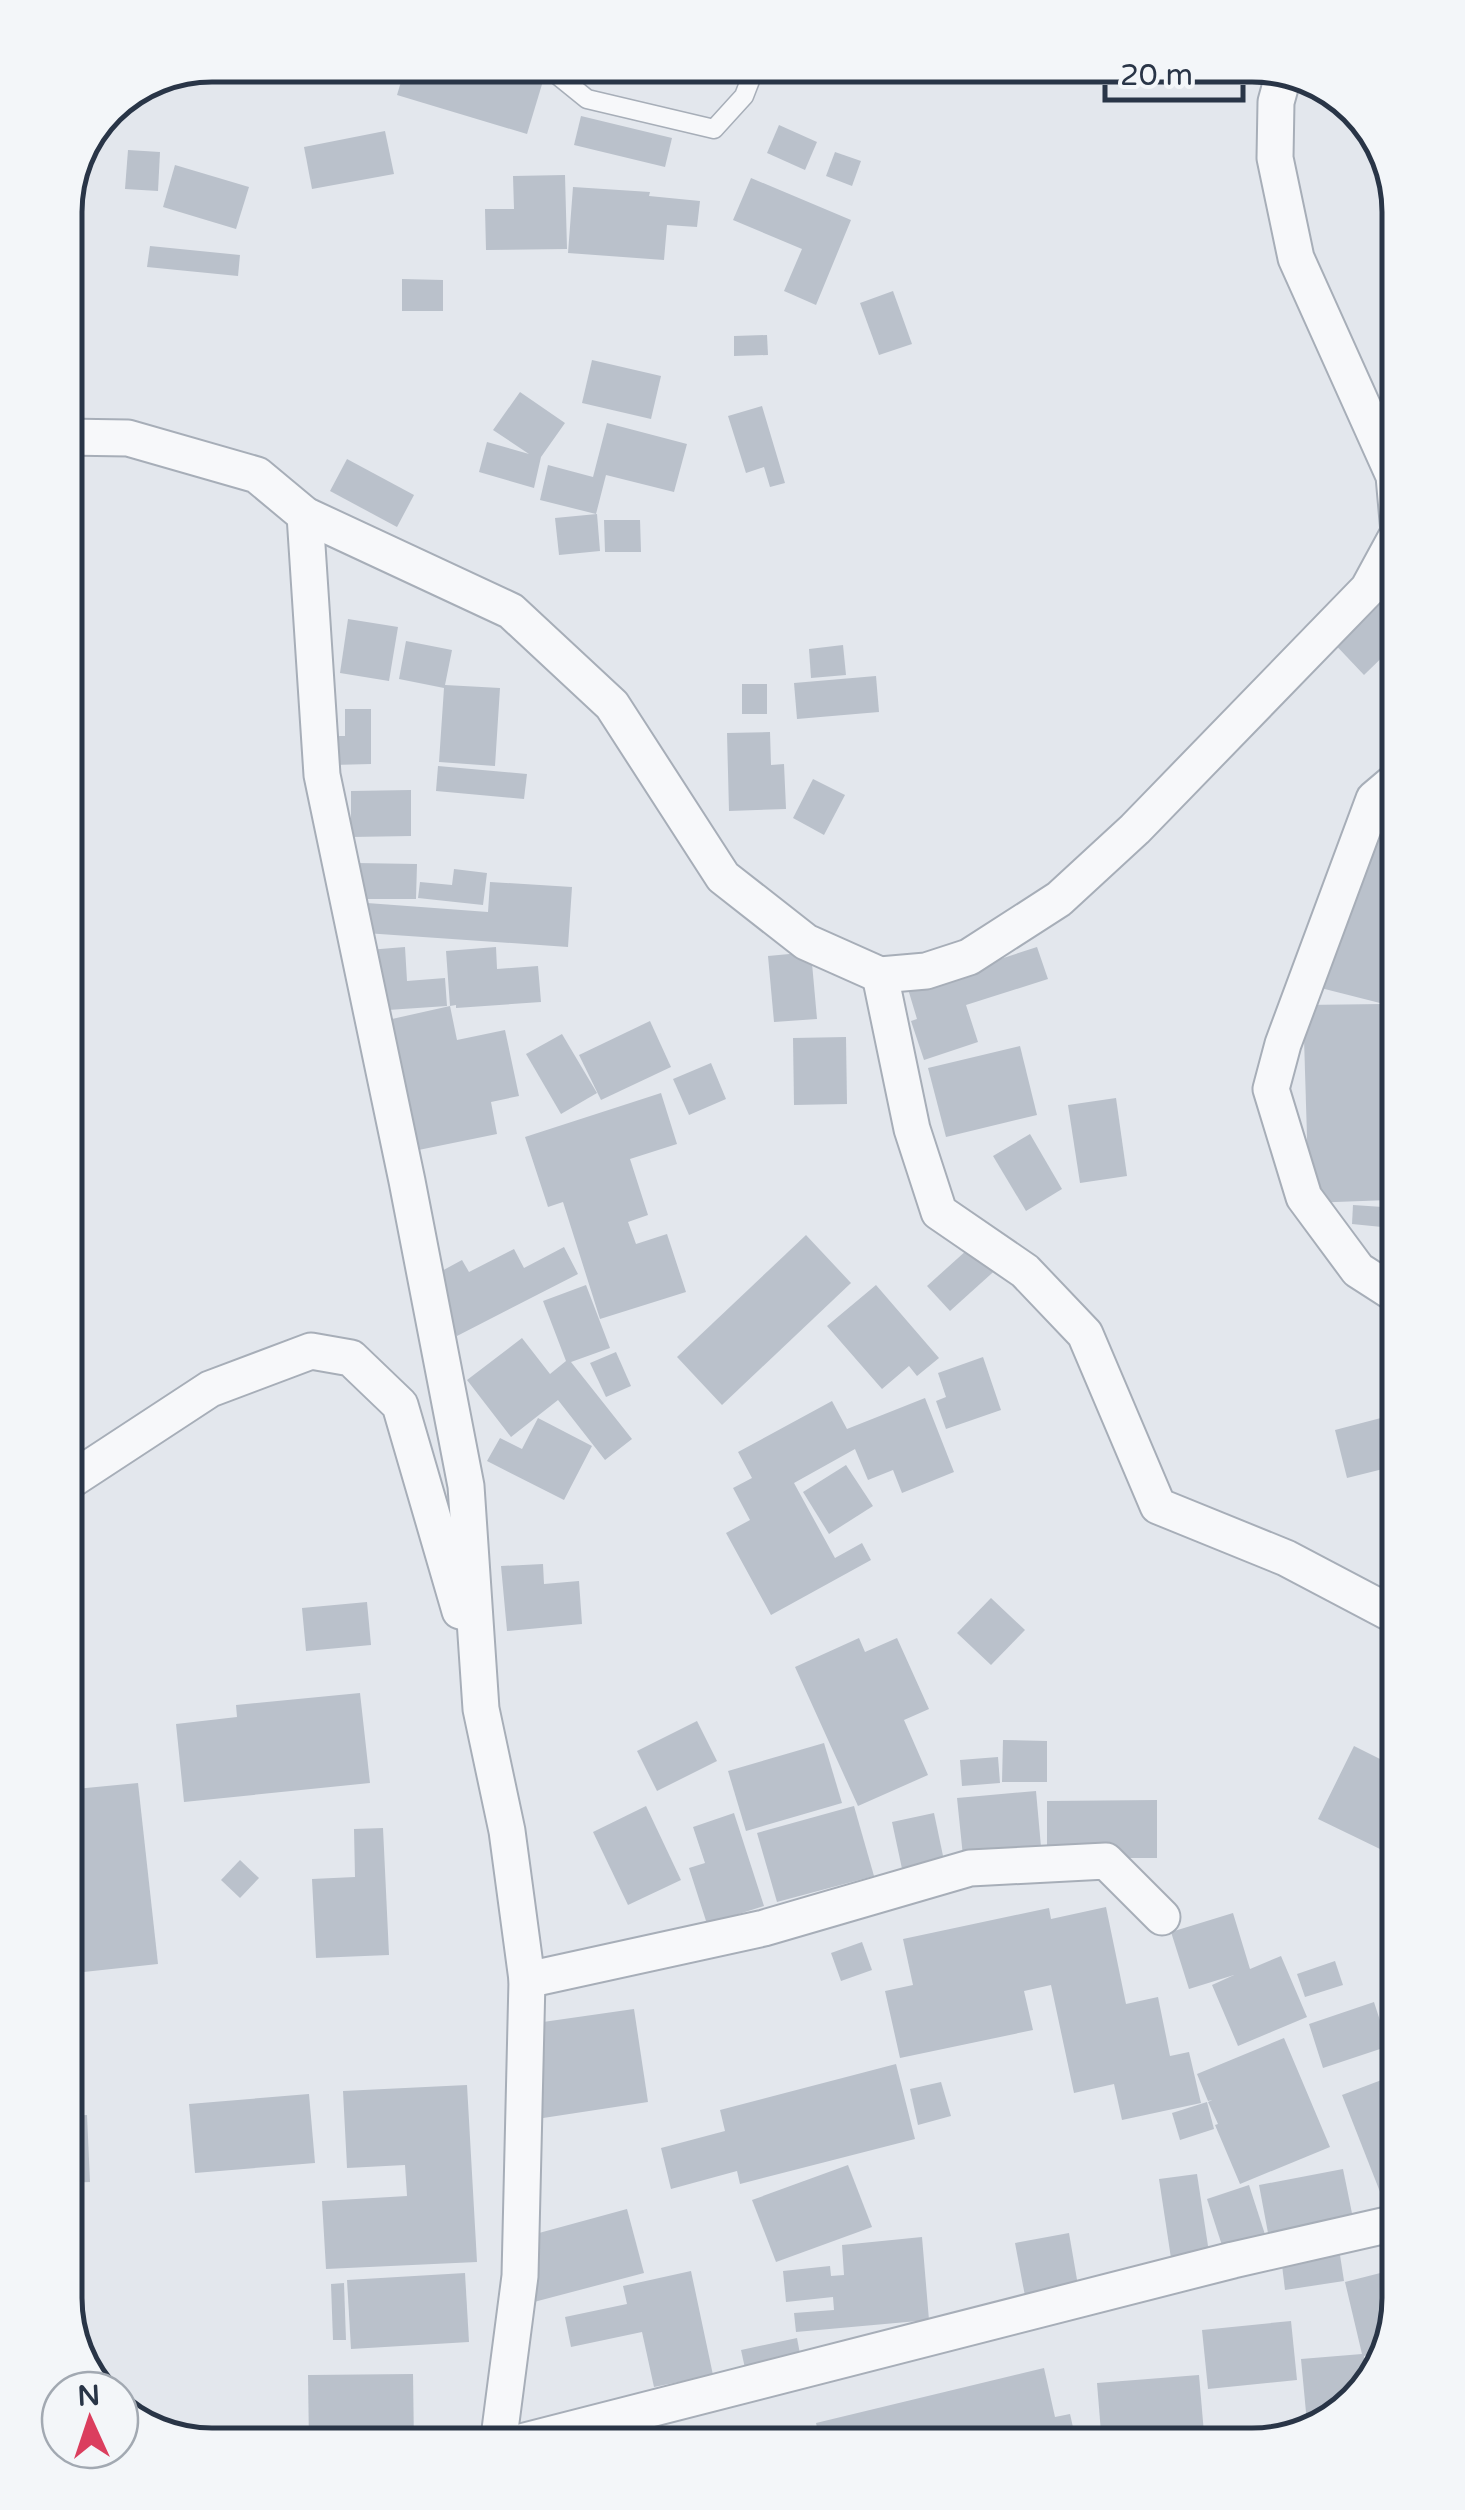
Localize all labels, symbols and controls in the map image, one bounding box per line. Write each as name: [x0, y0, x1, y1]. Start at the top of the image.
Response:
scale bar: [1105, 40, 1242, 102]
text: 20 m: [1120, 57, 1193, 94]
north arrow: [40, 2370, 140, 2470]
text: N: [77, 2378, 101, 2414]

